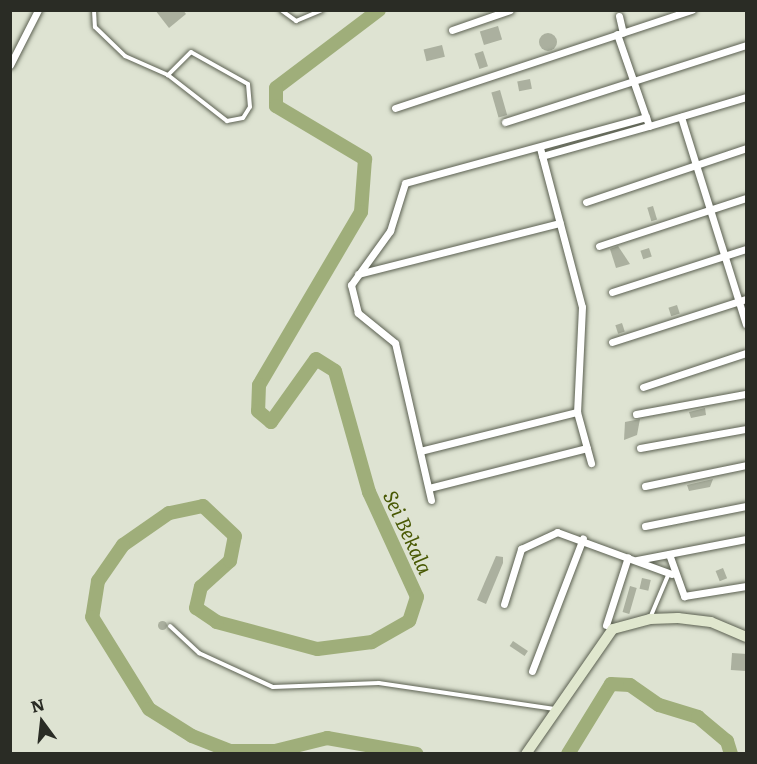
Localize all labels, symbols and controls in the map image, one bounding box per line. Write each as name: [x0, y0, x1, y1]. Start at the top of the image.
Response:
water label: Sei Bekala: [379, 486, 439, 578]
text: N: [28, 691, 47, 718]
north arrow: [12, 692, 72, 752]

